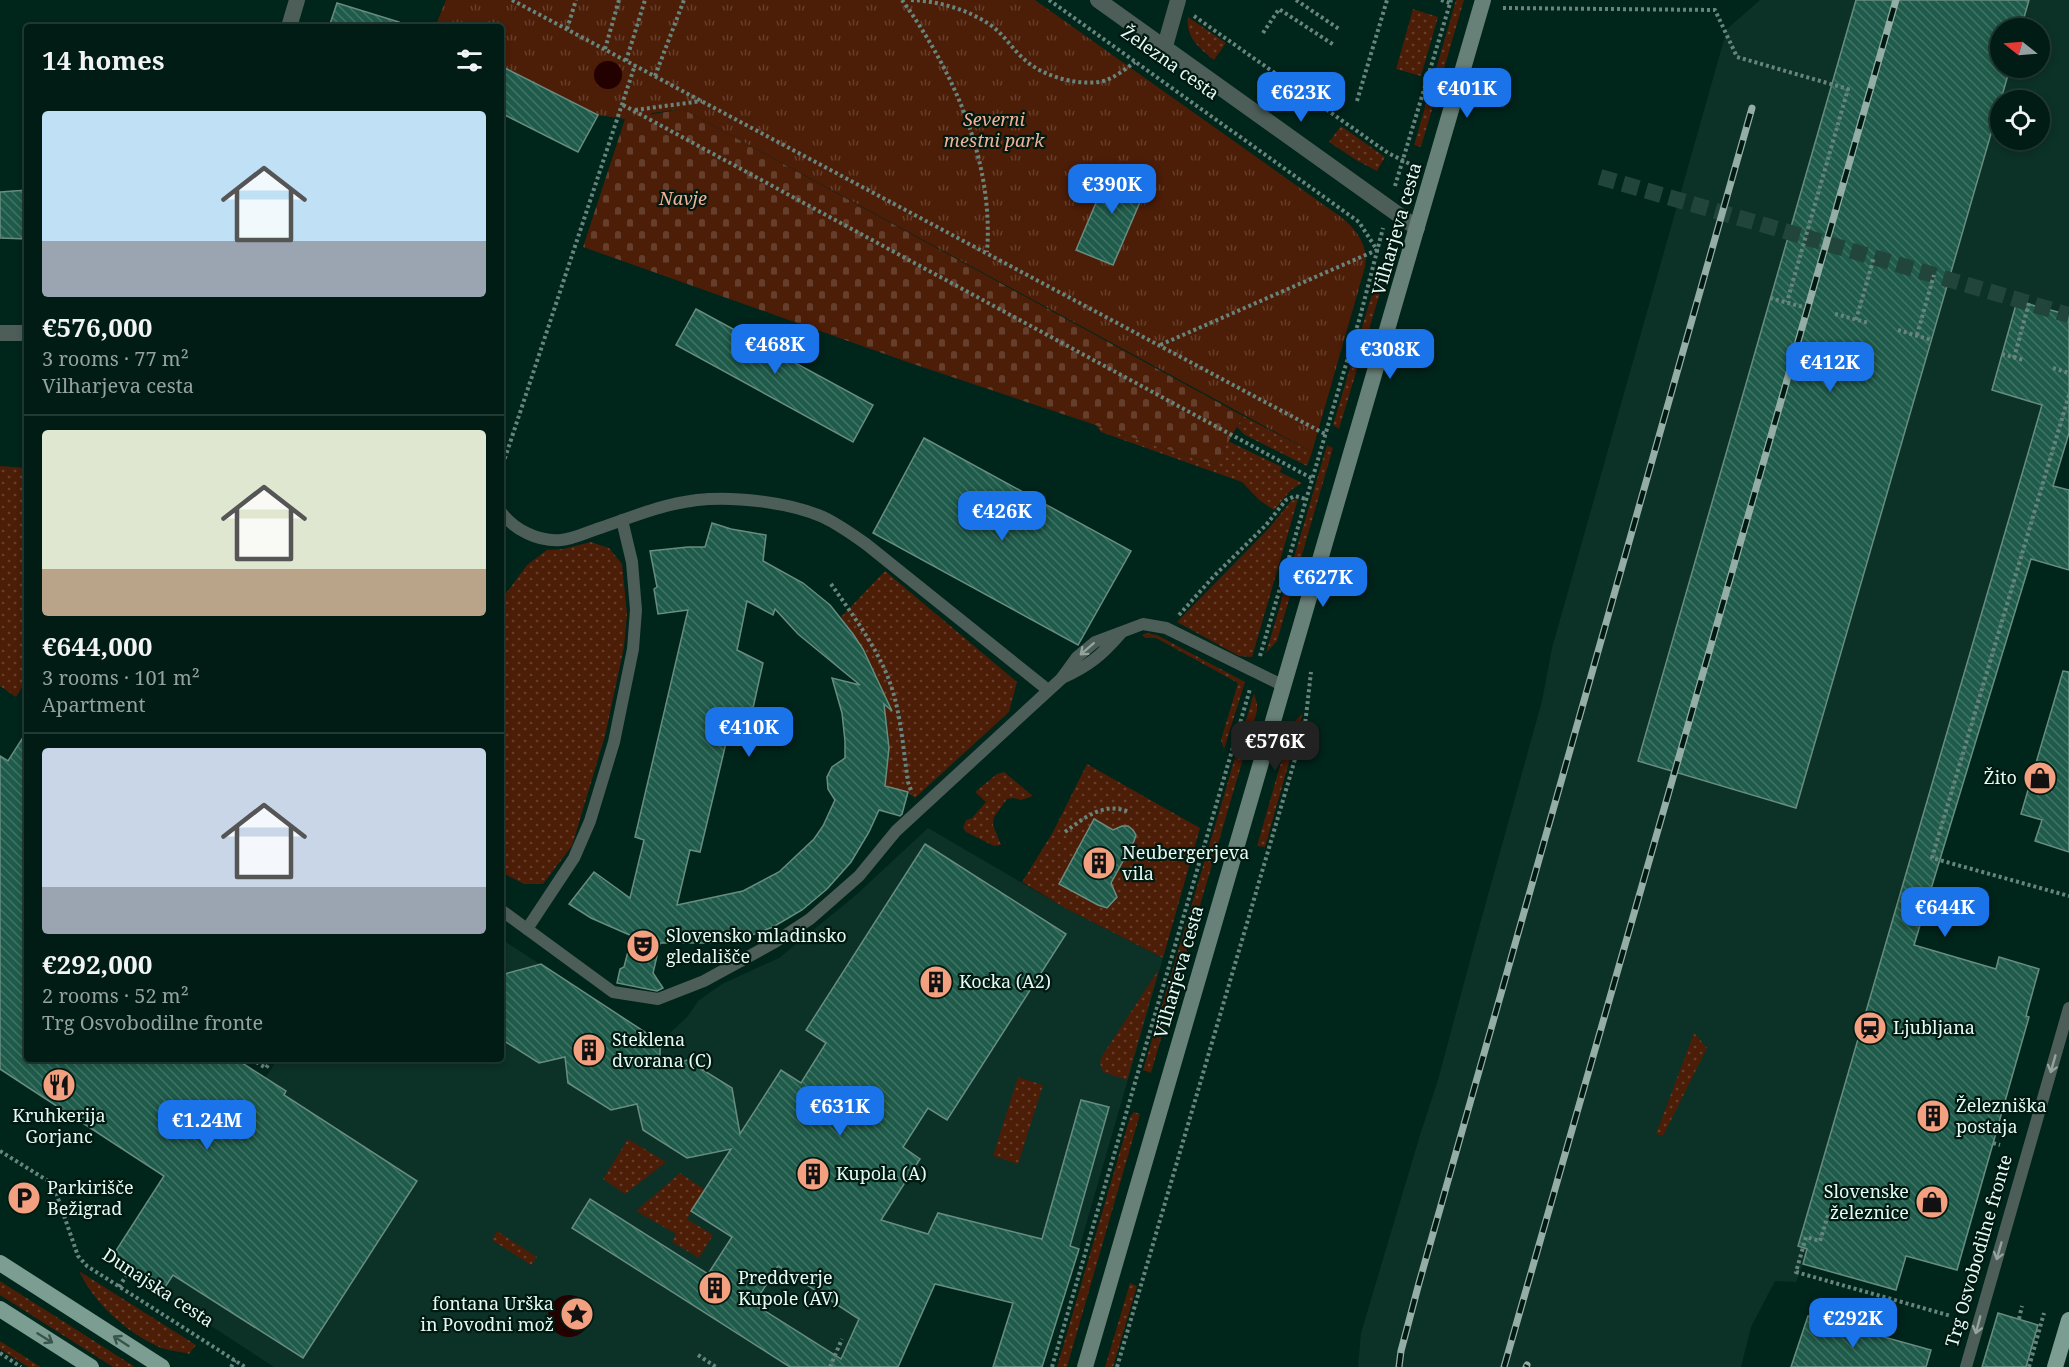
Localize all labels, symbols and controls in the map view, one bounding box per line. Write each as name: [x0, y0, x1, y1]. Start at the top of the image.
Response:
north arrow: [1990, 18, 2050, 78]
map controls: [1990, 18, 2050, 150]
street label: Železna cesta: [1117, 20, 1224, 105]
text: 14 homes: [42, 42, 164, 78]
icon: filters: [453, 44, 486, 77]
pin: €401K: [1425, 68, 1509, 119]
pin: €623K: [1259, 72, 1343, 123]
text: €401K: [1437, 74, 1497, 101]
text: €623K: [1271, 78, 1331, 105]
button: locate: [1990, 90, 2050, 150]
park label: Severni mestni park: [944, 107, 1045, 152]
icon: home: [210, 150, 318, 258]
street label: Vilharjeva cesta: [1366, 160, 1426, 298]
pin: €390K: [1070, 164, 1154, 215]
text: €390K: [1082, 170, 1142, 197]
park label: Navje: [658, 186, 707, 210]
text: €576,000: [42, 309, 152, 345]
pin: €468K: [733, 324, 817, 375]
pin: €308K: [1348, 329, 1432, 380]
text: €468K: [745, 330, 805, 357]
text: €308K: [1360, 335, 1420, 362]
pin: €412K: [1788, 342, 1872, 393]
text: 3 rooms · 77 m²: [42, 345, 189, 372]
text: €412K: [1800, 348, 1860, 375]
text: Vilharjeva cesta: [42, 372, 194, 399]
icon: home: [210, 469, 318, 577]
pin: €426K: [960, 491, 1044, 542]
text: €426K: [972, 497, 1032, 524]
pin: €627K: [1281, 557, 1365, 608]
text: €627K: [1293, 563, 1353, 590]
text: €644,000: [42, 628, 152, 664]
one-way arrow: [1080, 642, 1095, 656]
text: 3 rooms · 101 m²: [42, 664, 200, 691]
text: Apartment: [42, 691, 146, 718]
pin: €410K: [707, 707, 791, 758]
text: €410K: [719, 713, 779, 740]
pin: €576K: [1233, 721, 1317, 772]
text: €576K: [1245, 727, 1305, 754]
shop icon: Žito: [2022, 760, 2058, 796]
place label: Žito: [1984, 765, 2017, 789]
icon: home: [210, 787, 318, 895]
place label: Neubergerjeva vila: [1122, 840, 1249, 885]
building icon: Neubergerjeva vila: [1081, 845, 1117, 881]
pin: €644K: [1903, 887, 1987, 938]
text: €644K: [1915, 893, 1975, 920]
street label: Vilharjeva cesta: [1148, 903, 1208, 1041]
place label: Slovensko mladinsko gledališče: [666, 923, 847, 968]
theatre icon: Slovensko mladinsko gledališče: [625, 928, 661, 964]
text: €292,000: [42, 946, 152, 982]
building icon: Kocka (A2): [918, 964, 954, 1000]
place label: Kocka (A2): [959, 969, 1051, 993]
text: 2 rooms · 52 m²: [42, 982, 189, 1009]
text: Trg Osvobodilne fronte: [42, 1009, 263, 1036]
station icon: Ljubljana: [1852, 1010, 1888, 1046]
place label: Ljubljana: [1893, 1015, 1975, 1039]
place label: Steklena dvorana (C): [612, 1027, 712, 1072]
building icon: Steklena dvorana (C): [571, 1032, 607, 1068]
one-way arrow: [2047, 1054, 2058, 1073]
restaurant icon: Kruhkerija Gorjanc: [41, 1067, 77, 1103]
pin: €631K: [798, 1086, 882, 1137]
text: €631K: [810, 1092, 870, 1119]
place label: Železniška postaja: [1956, 1093, 2047, 1138]
building icon: Železniška postaja: [1915, 1098, 1951, 1134]
pin: €1.24M: [158, 1100, 256, 1151]
place label: Kruhkerija Gorjanc: [12, 1103, 106, 1148]
text: €1.24M: [172, 1106, 242, 1133]
street label: Trg Osvobodilne fronte: [1939, 1152, 2017, 1350]
building icon: Kupola (A): [795, 1156, 831, 1192]
place label: Kupola (A): [836, 1161, 927, 1185]
place label: Parkirišče Bežigrad: [47, 1175, 134, 1220]
place label: Slovenske železnice: [1824, 1179, 1909, 1224]
parking icon: Parkirišče Bežigrad: [6, 1180, 42, 1216]
shop icon: Slovenske železnice: [1914, 1184, 1950, 1220]
one-way arrow: [1993, 1241, 2004, 1260]
street label: Dunajska cesta: [98, 1242, 219, 1332]
place label: Preddverje Kupole (AV): [738, 1265, 839, 1310]
building icon: Preddverje Kupole (AV): [697, 1270, 733, 1306]
place label: fontana Urška in Povodni mož: [420, 1291, 554, 1336]
place icon: fontana Urška in Povodni mož: [559, 1296, 595, 1332]
pin: €292K: [1811, 1298, 1895, 1349]
text: €292K: [1823, 1304, 1883, 1331]
one-way arrow: [1972, 1315, 1983, 1334]
one-way arrow: [37, 1332, 53, 1344]
one-way arrow: [113, 1335, 130, 1347]

